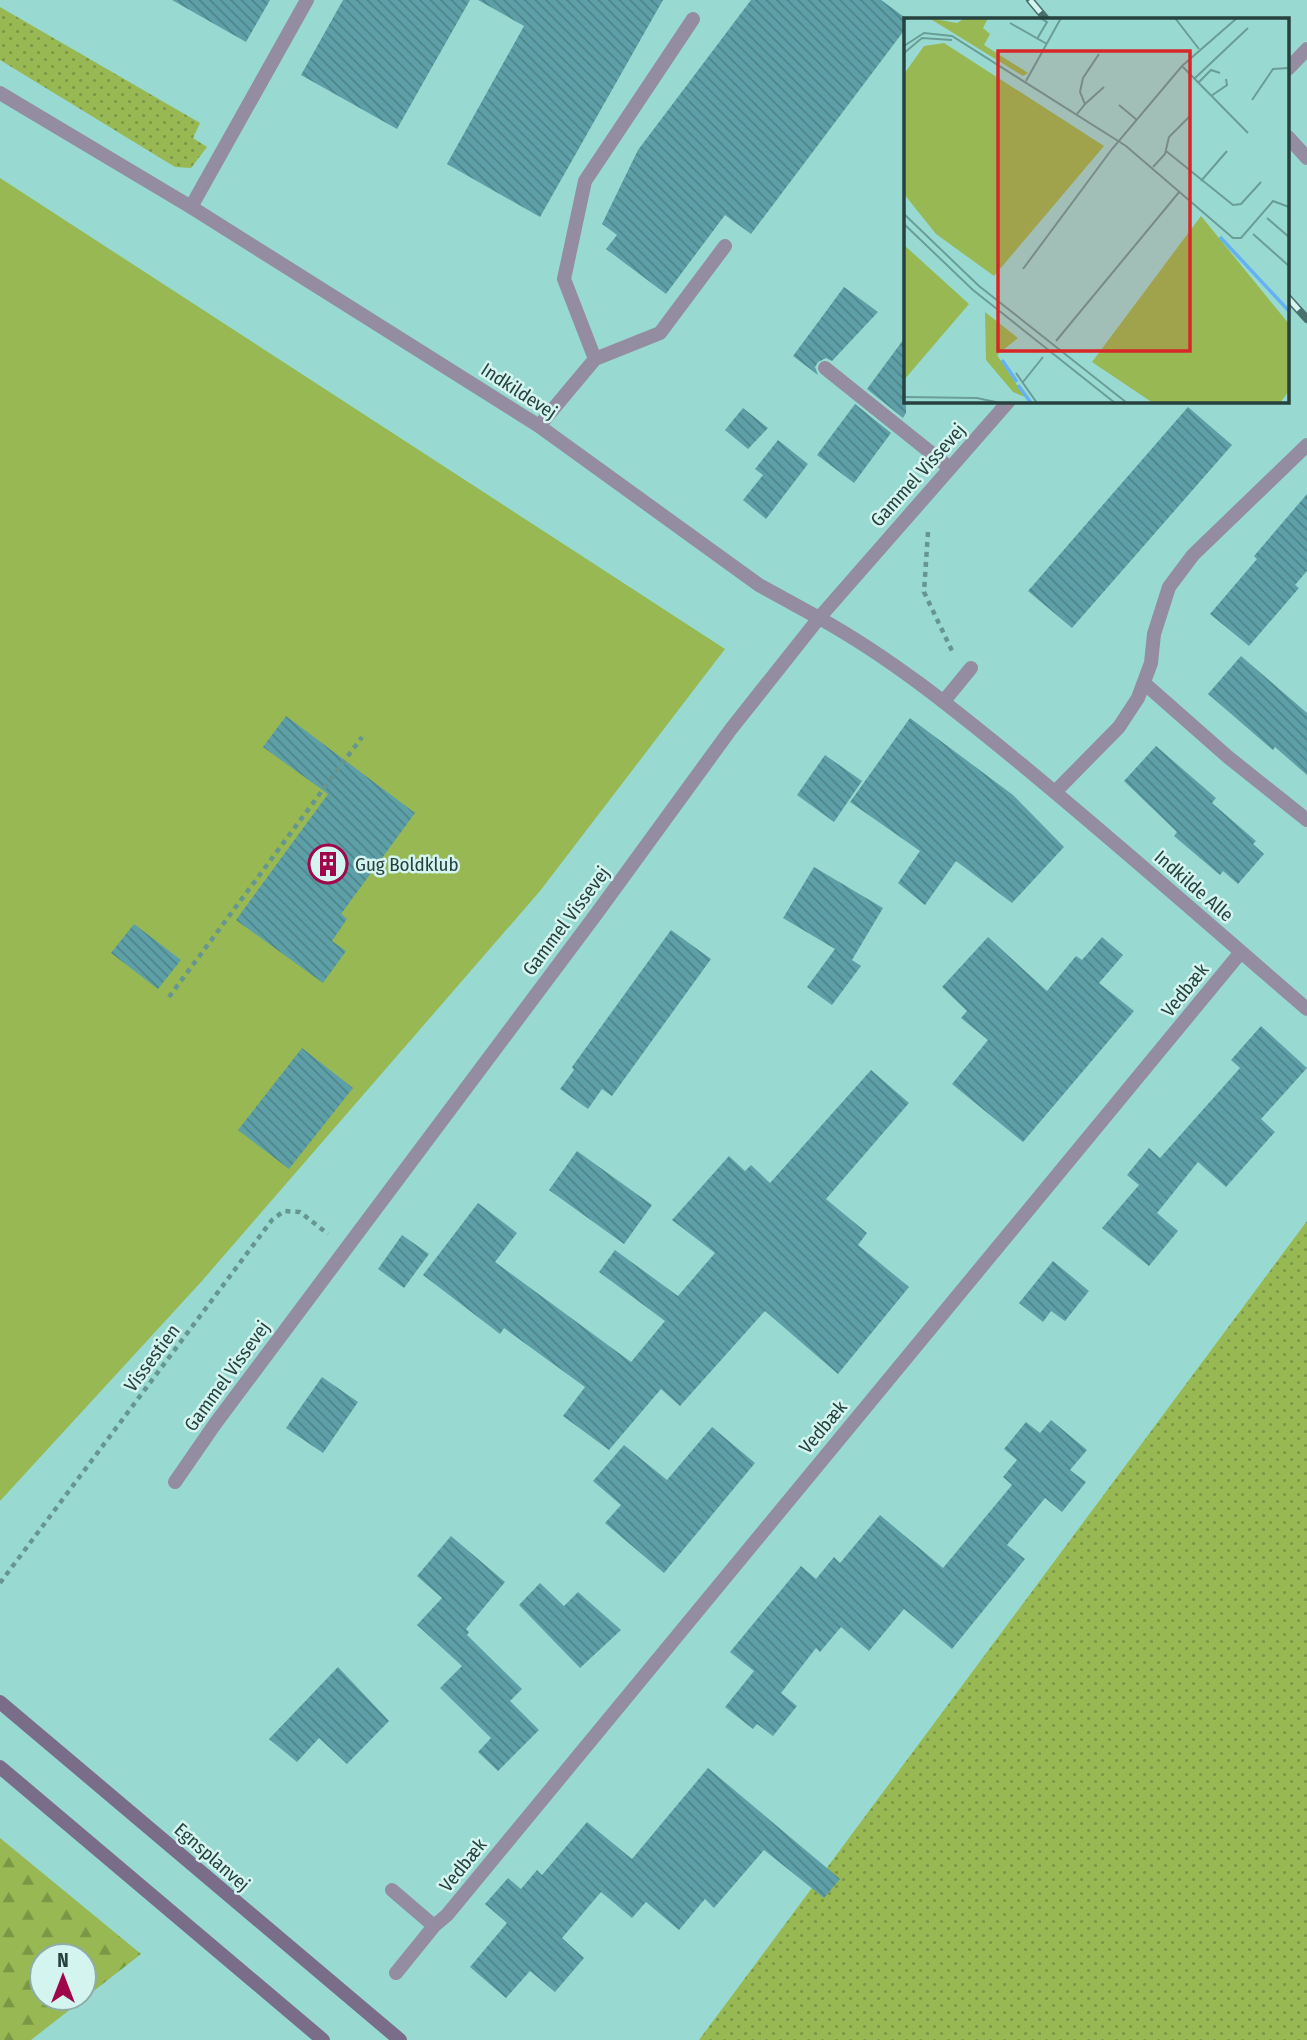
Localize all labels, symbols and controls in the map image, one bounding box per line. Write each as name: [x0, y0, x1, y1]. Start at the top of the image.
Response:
inset map: [904, 18, 1290, 402]
street label: Indkildevej: [477, 358, 561, 424]
street label: Gammel Vissevej: [866, 419, 970, 531]
building icon: Gug Boldklub: [307, 843, 349, 885]
street label: Indkilde Alle: [1150, 845, 1238, 927]
place label: Gug Boldklub: [355, 853, 459, 876]
street label: Gammel Vissevej: [518, 862, 614, 980]
street label: Vedbæk: [1156, 958, 1214, 1021]
street label: Gammel Vissevej: [179, 1316, 275, 1436]
street label: Vissestien: [119, 1320, 185, 1396]
street label: Vedbæk: [794, 1396, 852, 1458]
street label: Egnsplanvej: [170, 1818, 254, 1896]
street label: Vedbæk: [434, 1833, 492, 1896]
north arrow: [28, 1942, 98, 2012]
text: N: [57, 1949, 69, 1972]

